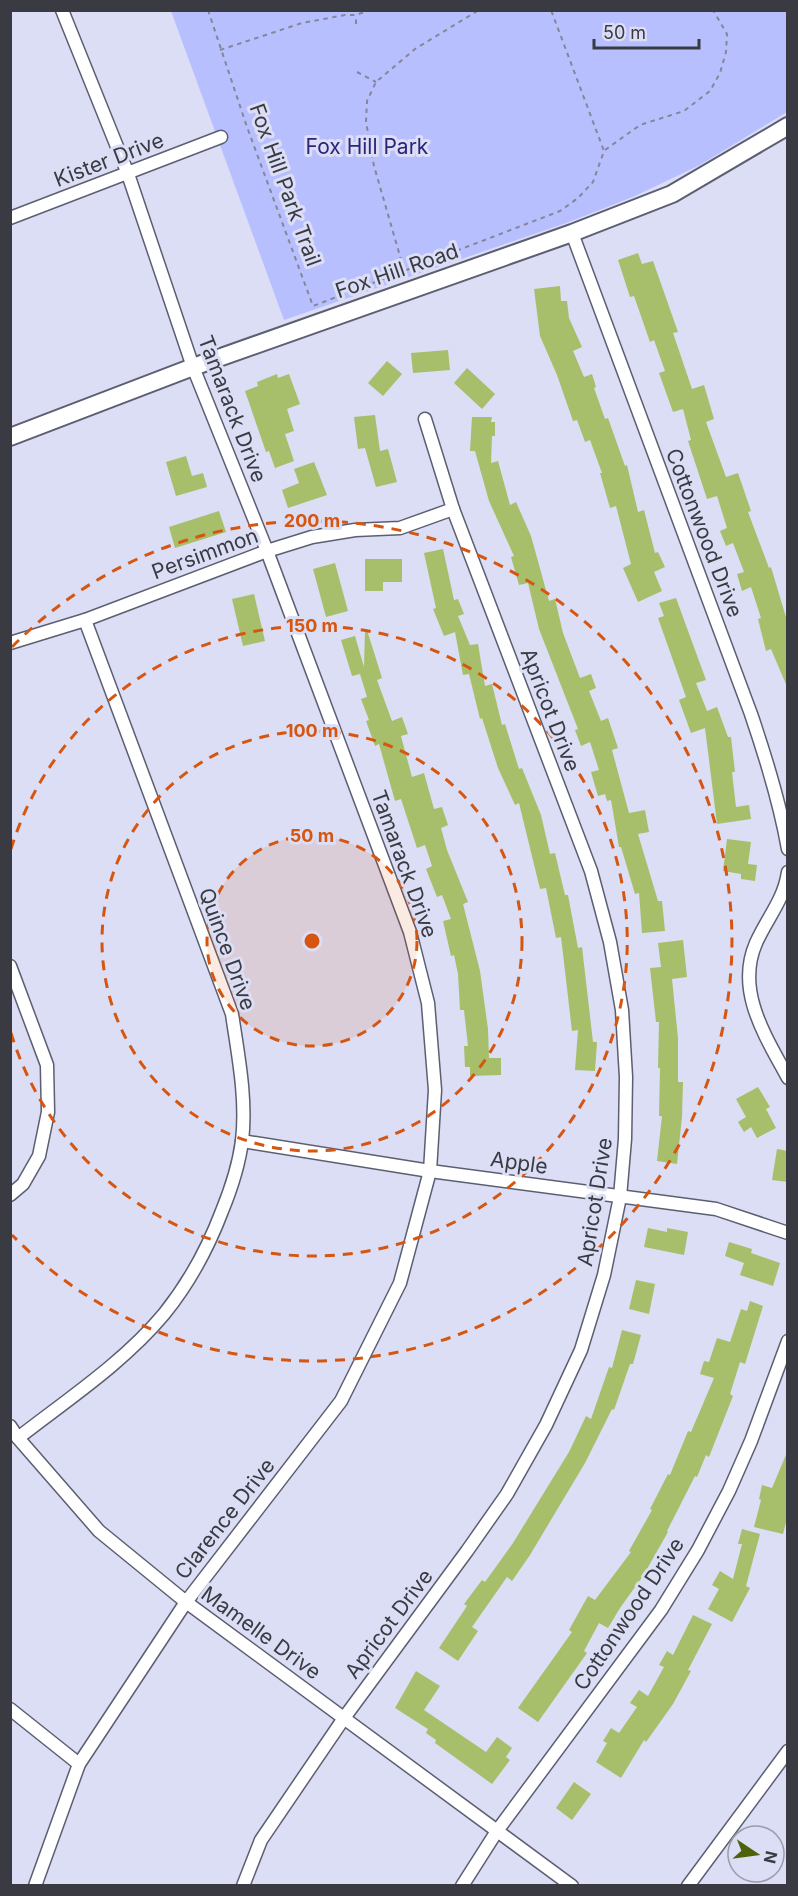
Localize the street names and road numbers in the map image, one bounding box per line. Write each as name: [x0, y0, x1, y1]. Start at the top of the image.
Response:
street label: Fox Hill Park Trail: [244, 100, 326, 269]
street label: Kister Drive: [50, 127, 167, 192]
street label: Fox Hill Road: [332, 238, 462, 303]
street label: Tamarack Drive: [193, 332, 272, 486]
street label: Cottonwood Drive: [661, 445, 748, 621]
street label: Persimmon: [148, 523, 261, 584]
street label: Apricot Drive: [515, 645, 585, 775]
street label: Tamarack Drive: [366, 787, 443, 941]
street label: Quince Drive: [194, 884, 261, 1013]
street label: Apricot Drive: [572, 1136, 617, 1268]
street label: Apple: [489, 1146, 549, 1179]
street label: Clarence Drive: [170, 1453, 280, 1584]
street label: Cottonwood Drive: [568, 1533, 689, 1695]
street label: Apricot Drive: [339, 1564, 438, 1683]
street label: Mamelle Drive: [197, 1581, 326, 1684]

